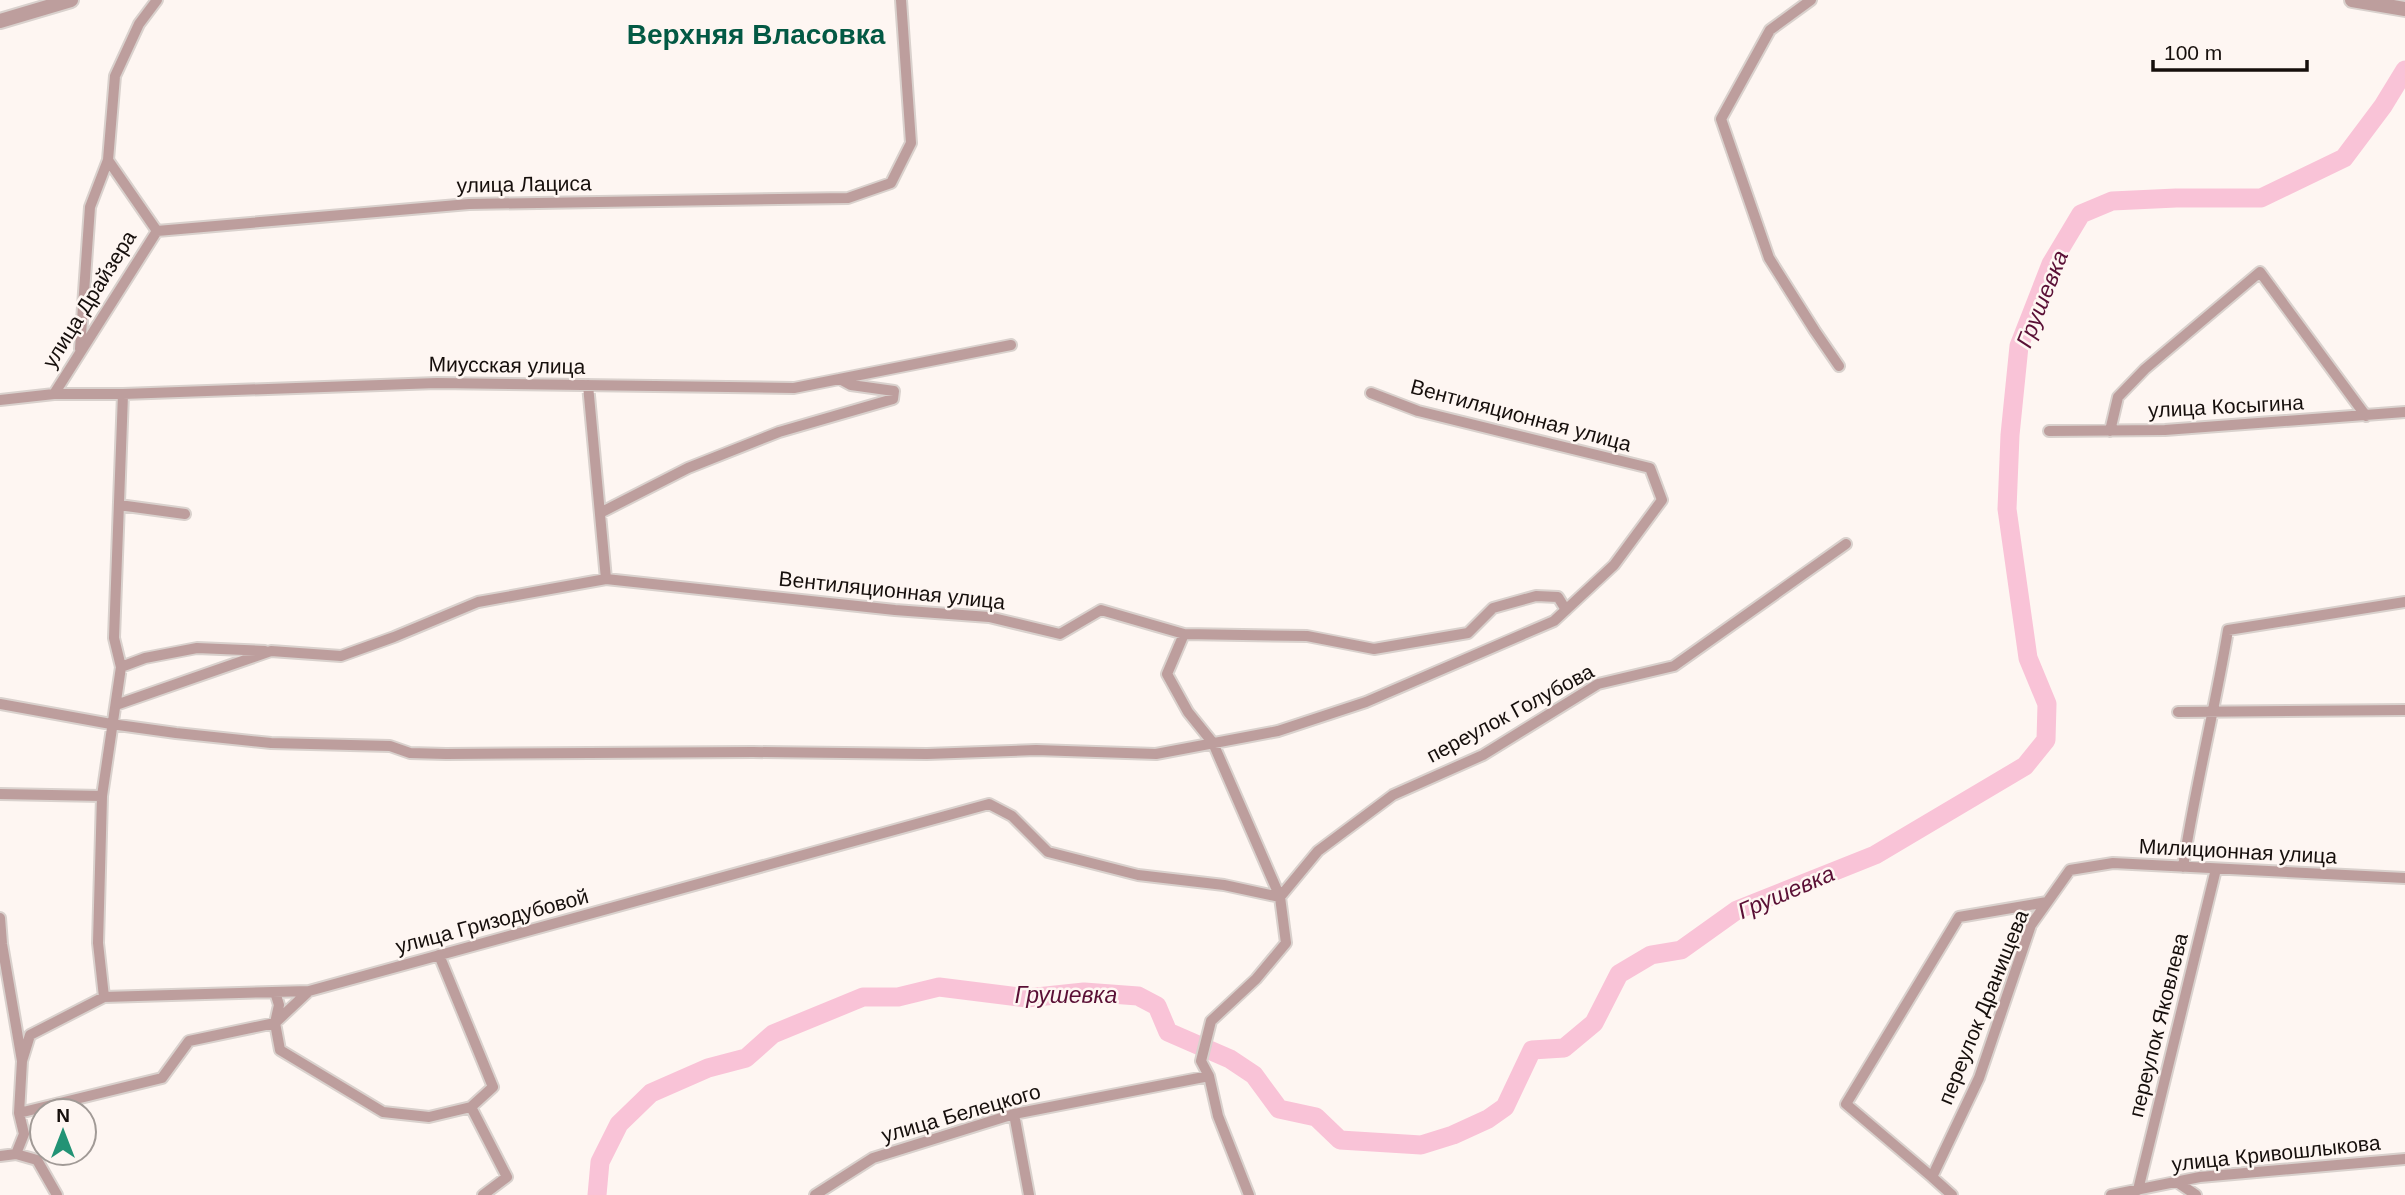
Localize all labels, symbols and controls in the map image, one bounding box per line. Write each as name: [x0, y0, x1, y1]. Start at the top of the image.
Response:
district label: Верхняя Власовка: [627, 19, 886, 50]
scale bar: [2153, 28, 2307, 72]
text: 100 m: [2164, 41, 2222, 64]
street label: улица Лациса: [456, 171, 592, 197]
street label: улица Драйзера: [38, 226, 141, 372]
water label: Грушевка: [2011, 247, 2073, 351]
street label: Миусская улица: [428, 352, 586, 378]
street label: Вентиляционная улица: [1408, 374, 1634, 456]
street label: улица Косыгина: [2148, 390, 2305, 422]
street label: Вентиляционная улица: [778, 567, 1007, 613]
street label: переулок Голубова: [1423, 659, 1598, 767]
street label: Милиционная улица: [2138, 834, 2338, 868]
water label: Грушевка: [1734, 860, 1838, 924]
street label: улица Гризодубовой: [393, 884, 591, 958]
street label: переулок Дранищева: [1933, 906, 2033, 1108]
street label: переулок Яковлева: [2124, 930, 2192, 1119]
water label: Грушевка: [1015, 982, 1117, 1008]
street label: улица Белецкого: [879, 1079, 1043, 1147]
north arrow: [28, 1097, 98, 1167]
text: N: [56, 1105, 70, 1126]
street label: улица Кривошлыкова: [2171, 1131, 2382, 1175]

